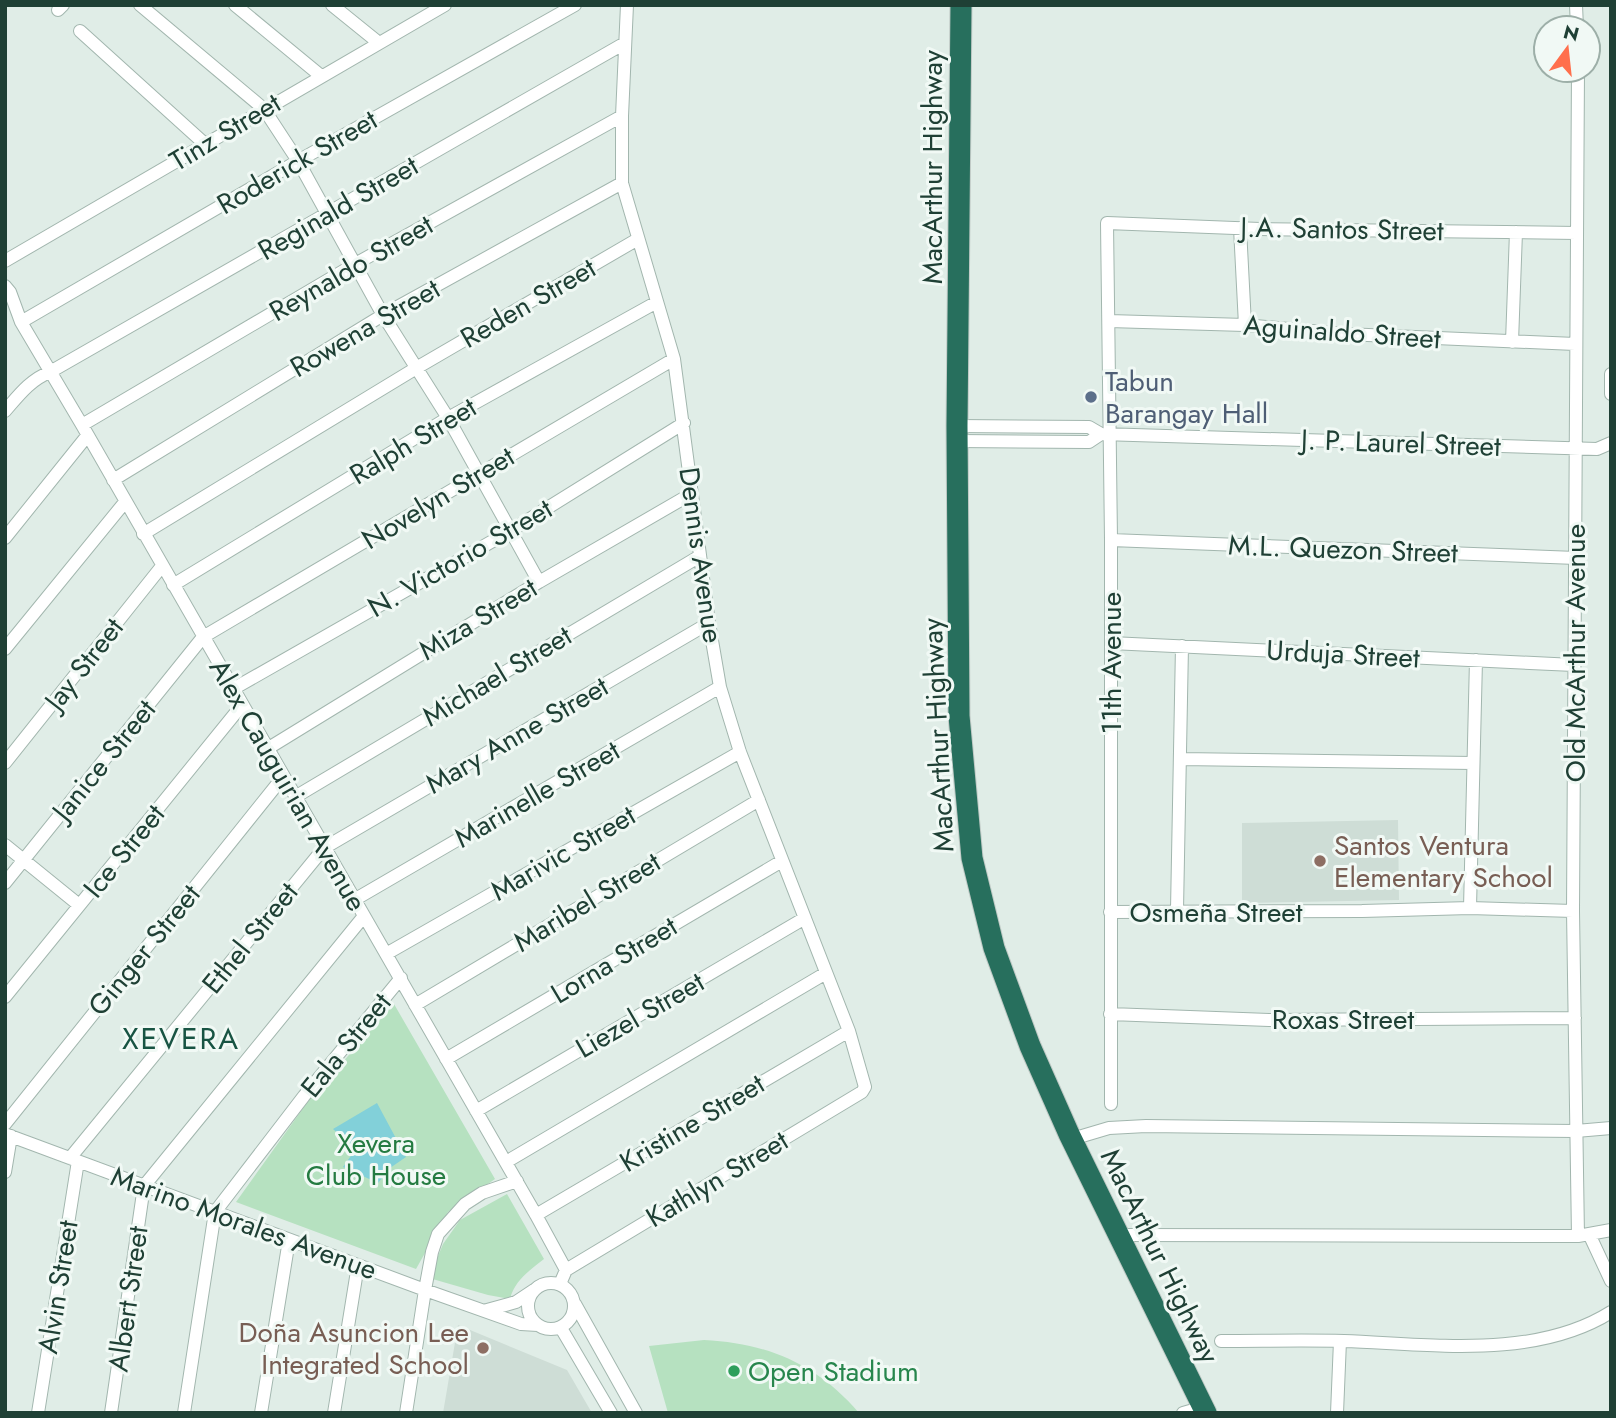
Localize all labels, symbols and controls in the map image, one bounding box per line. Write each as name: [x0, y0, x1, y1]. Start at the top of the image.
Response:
north arrow: [1532, 14, 1602, 84]
text: N: [1560, 18, 1582, 48]
street label: MacArthur Highway: [912, 49, 953, 284]
street label: Tinz Street: [162, 83, 289, 181]
street label: Roderick Street: [209, 99, 385, 225]
street label: Reginald Street: [250, 145, 426, 271]
street label: Reynaldo Street: [261, 204, 441, 332]
street label: J.A. Santos Street: [1236, 207, 1444, 251]
street label: Reden Street: [453, 248, 604, 358]
street label: Rowena Street: [282, 268, 448, 387]
street label: Aguinaldo Street: [1242, 305, 1442, 359]
place label: Tabun Barangay Hall: [1105, 361, 1268, 434]
street label: Ralph Street: [342, 387, 484, 495]
marker: Tabun Barangay Hall: [1083, 389, 1099, 405]
street label: J. P. Laurel Street: [1296, 419, 1502, 467]
street label: Novelyn Street: [354, 436, 522, 560]
street label: Dennis Avenue: [668, 464, 734, 646]
street label: N. Victorio Street: [360, 488, 560, 628]
street label: Old McArthur Avenue: [1555, 524, 1596, 782]
street label: M.L. Quezon Street: [1227, 525, 1459, 574]
street label: Miza Street: [411, 567, 545, 670]
street label: 11th Avenue: [1091, 592, 1132, 734]
street label: Jay Street: [32, 609, 133, 722]
street label: Michael Street: [415, 615, 580, 737]
street label: MacArthur Highway: [911, 616, 965, 853]
street label: Urduja Street: [1265, 630, 1421, 679]
street label: Alex Cauguirian Avenue: [199, 651, 377, 919]
street label: Mary Anne Street: [418, 666, 616, 804]
street label: Janice Street: [40, 690, 166, 832]
street label: Marinelle Street: [447, 730, 627, 858]
street label: Ice Street: [73, 795, 175, 907]
street label: Marivic Street: [483, 795, 643, 911]
place label: Santos Ventura Elementary School: [1334, 825, 1553, 898]
street label: Maribel Street: [506, 842, 669, 962]
marker: Santos Ventura Elementary School: [1312, 853, 1328, 869]
street label: Ethel Street: [192, 873, 308, 1003]
street label: Ginger Street: [78, 875, 210, 1025]
street label: Osmeña Street: [1129, 892, 1303, 933]
street label: Lorna Street: [543, 906, 685, 1014]
street label: Liezel Street: [568, 962, 712, 1068]
street label: Eala Street: [291, 984, 401, 1106]
street label: Roxas Street: [1272, 999, 1414, 1040]
district label: XEVERA: [122, 1017, 240, 1060]
street label: Kristine Street: [612, 1063, 772, 1182]
street label: Kathlyn Street: [638, 1120, 796, 1238]
park label: Xevera Club House: [306, 1123, 446, 1196]
street label: MacArthur Highway: [1090, 1142, 1230, 1371]
street label: Marino Morales Avenue: [105, 1156, 383, 1290]
street label: Alvin Street: [27, 1217, 89, 1357]
street label: Albert Street: [97, 1223, 159, 1375]
place label: Doña Asuncion Lee Integrated School: [238, 1312, 469, 1385]
marker: Doña Asuncion Lee Integrated School: [475, 1340, 491, 1356]
place label: Open Stadium: [748, 1351, 919, 1392]
marker: Open Stadium: [726, 1363, 742, 1379]

